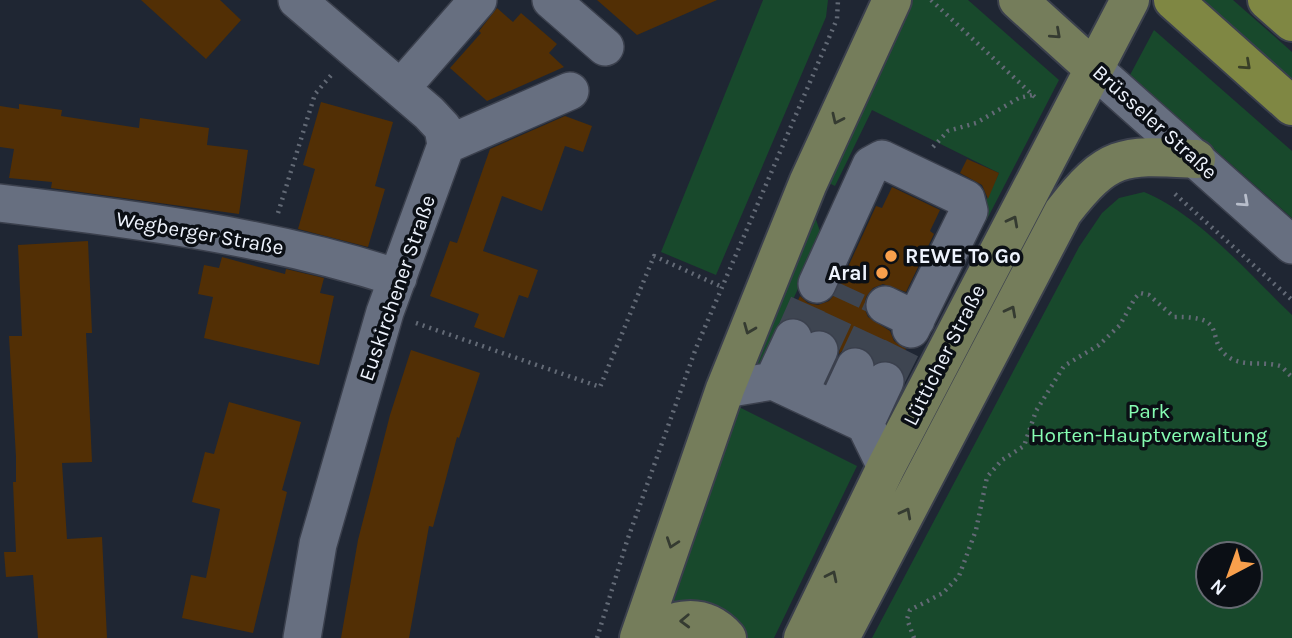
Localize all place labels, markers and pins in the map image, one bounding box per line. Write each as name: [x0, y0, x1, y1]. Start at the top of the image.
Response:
place label: REWE To Go: [905, 244, 1021, 268]
marker: REWE To Go: [883, 248, 899, 264]
place label: Aral: [828, 261, 868, 285]
marker: Aral: [874, 265, 890, 281]

